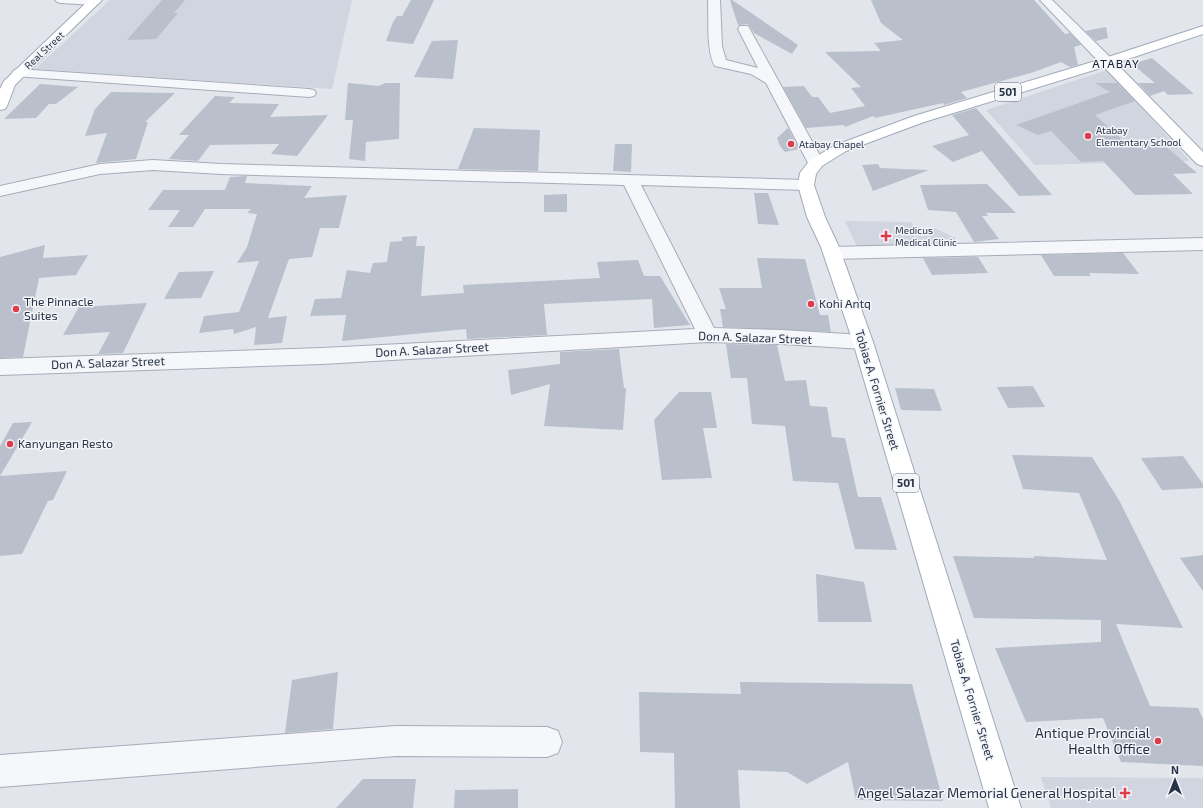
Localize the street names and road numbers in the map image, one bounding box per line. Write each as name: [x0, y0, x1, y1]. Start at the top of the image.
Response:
street label: Real Street: [22, 29, 66, 71]
road number: 501: [995, 83, 1021, 101]
street label: Don A. Salazar Street: [698, 328, 813, 346]
street label: Tobias A. Fornier Street: [853, 328, 903, 452]
street label: Don A. Salazar Street: [375, 339, 490, 359]
street label: Don A. Salazar Street: [51, 353, 166, 371]
road number: 501: [893, 474, 919, 492]
street label: Tobias A. Fornier Street: [948, 638, 998, 762]

